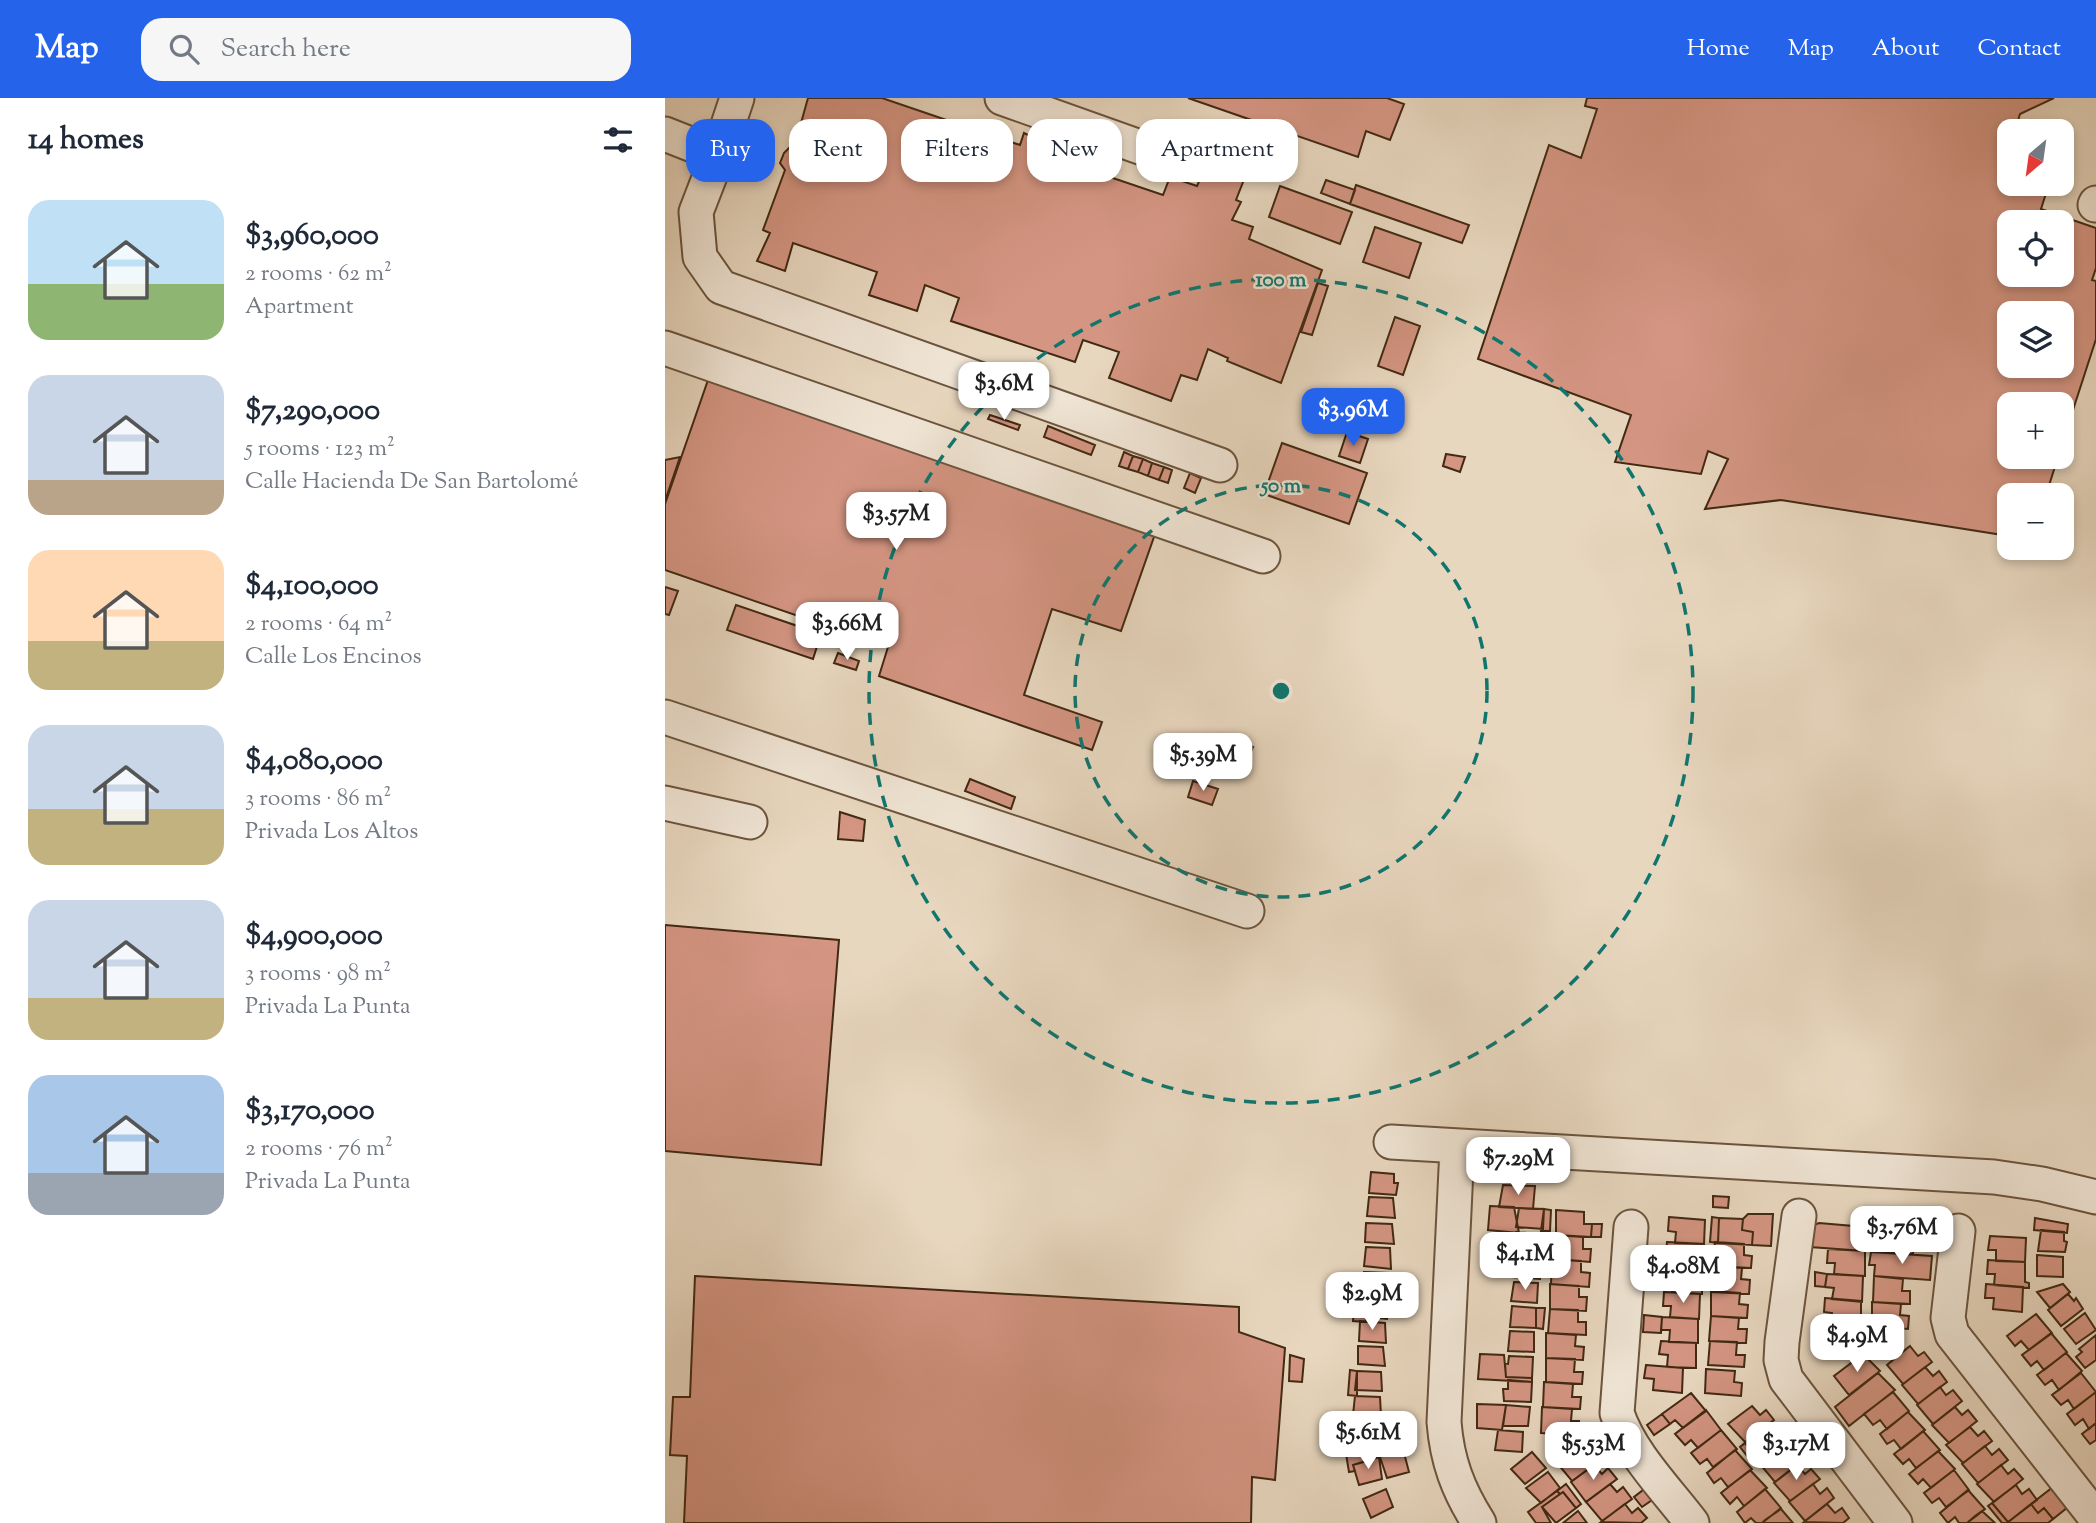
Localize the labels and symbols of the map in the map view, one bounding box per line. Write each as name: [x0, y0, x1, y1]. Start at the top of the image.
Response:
north arrow: [1997, 119, 2074, 196]
text: 100 m: [1256, 266, 1307, 296]
pin: $3.6M: [955, 362, 1053, 422]
pin: $3.96M: [1296, 388, 1410, 448]
text: 50 m: [1259, 472, 1302, 502]
pin: $3.57M: [839, 492, 953, 552]
pin: $3.66M: [790, 602, 904, 662]
centre of rings: [1269, 679, 1293, 703]
pin: $5.39M: [1146, 734, 1260, 793]
pin: $7.29M: [1461, 1138, 1575, 1197]
pin: $3.76M: [1845, 1206, 1959, 1266]
pin: $4.1M: [1476, 1232, 1574, 1292]
pin: $4.08M: [1626, 1246, 1740, 1305]
pin: $2.9M: [1323, 1272, 1421, 1332]
pin: $4.9M: [1808, 1314, 1906, 1374]
pin: $5.61M: [1311, 1412, 1425, 1471]
pin: $5.53M: [1536, 1422, 1650, 1482]
pin: $3.17M: [1739, 1422, 1853, 1482]

